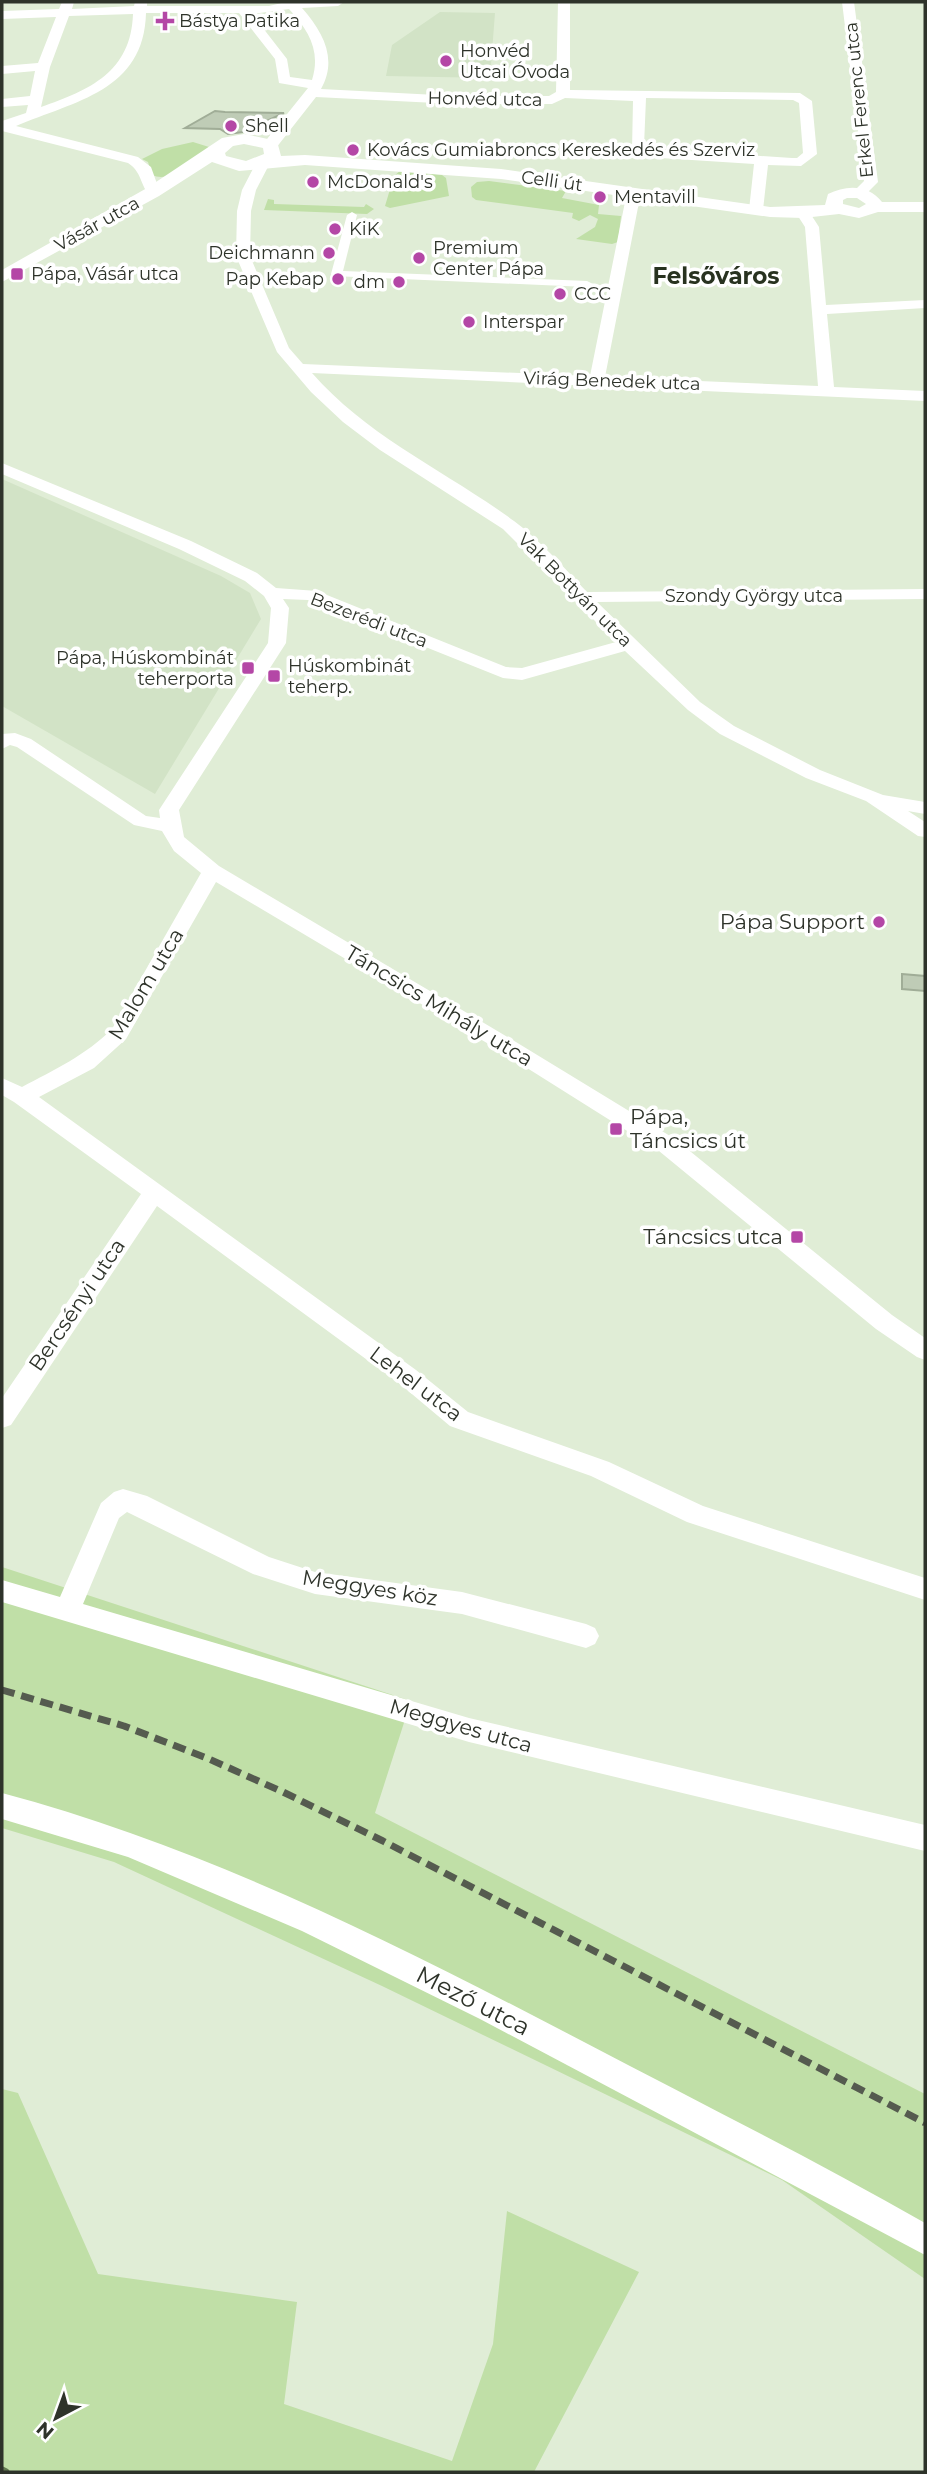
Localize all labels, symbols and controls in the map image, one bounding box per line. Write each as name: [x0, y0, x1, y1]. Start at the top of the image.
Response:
place label: Bástya Patika: [179, 10, 300, 32]
marker: Bástya Patika: [157, 13, 173, 29]
street label: Erkel Ferenc utca: [840, 21, 878, 179]
place label: Honvéd Utcai Óvoda: [460, 40, 570, 83]
marker: Honvéd Utcai Óvoda: [438, 53, 454, 69]
street label: Honvéd utca: [427, 87, 543, 111]
place label: Shell: [245, 115, 289, 137]
marker: Shell: [223, 118, 239, 134]
place label: Kovács Gumiabroncs Kereskedés és Szerviz: [367, 139, 755, 161]
marker: Kovács Gumiabroncs Kereskedés és Szerviz: [345, 142, 361, 158]
street label: Celli út: [520, 166, 584, 196]
place label: McDonald's: [327, 171, 433, 193]
marker: McDonald's: [305, 174, 321, 190]
place label: Mentavill: [614, 186, 696, 208]
marker: Mentavill: [592, 189, 608, 205]
street label: Vásár utca: [51, 192, 143, 256]
place label: KiK: [349, 218, 380, 240]
marker: KiK: [327, 221, 343, 237]
place label: Premium Center Pápa: [433, 237, 544, 280]
place label: Deichmann: [208, 242, 315, 264]
marker: Deichmann: [321, 245, 337, 261]
marker: Premium Center Pápa: [411, 250, 427, 266]
district label: Felsőváros: [652, 262, 780, 290]
place label: Pápa, Vásár utca: [31, 263, 179, 285]
marker: Pápa, Vásár utca: [9, 266, 25, 282]
place label: Pap Kebap: [226, 268, 324, 290]
marker: Pap Kebap: [330, 271, 346, 287]
place label: dm: [354, 271, 385, 293]
marker: dm: [391, 274, 407, 290]
place label: CCC: [574, 283, 611, 305]
marker: CCC: [552, 286, 568, 302]
place label: Interspar: [483, 311, 564, 333]
marker: Interspar: [461, 314, 477, 330]
street label: Virág Benedek utca: [523, 367, 701, 395]
street label: Vak Bottyán utca: [513, 528, 637, 652]
street label: Szondy György utca: [665, 585, 843, 607]
street label: Bezerédi utca: [307, 588, 431, 652]
place label: Pápa, Húskombinát teherporta: [56, 647, 234, 690]
place label: Húskombinát teherp.: [288, 655, 411, 698]
marker: Pápa, Húskombinát teherporta: [240, 660, 256, 676]
marker: Húskombinát teherp.: [266, 668, 282, 684]
place label: Pápa Support: [720, 909, 865, 934]
marker: Pápa Support: [871, 914, 887, 930]
street label: Malom utca: [103, 924, 189, 1044]
street label: Táncsics Mihály utca: [341, 940, 538, 1072]
place label: Pápa, Táncsics út: [630, 1104, 746, 1153]
marker: Pápa, Táncsics út: [608, 1121, 624, 1137]
place label: Táncsics utca: [643, 1224, 783, 1249]
marker: Táncsics utca: [789, 1229, 805, 1245]
street label: Bercsényi utca: [23, 1234, 130, 1376]
street label: Lehel utca: [365, 1341, 468, 1427]
street label: Meggyes köz: [301, 1564, 440, 1611]
street label: Meggyes utca: [387, 1693, 535, 1758]
street label: Mező utca: [411, 1960, 535, 2042]
north arrow: [21, 2383, 91, 2453]
text: N: [32, 2417, 59, 2444]

